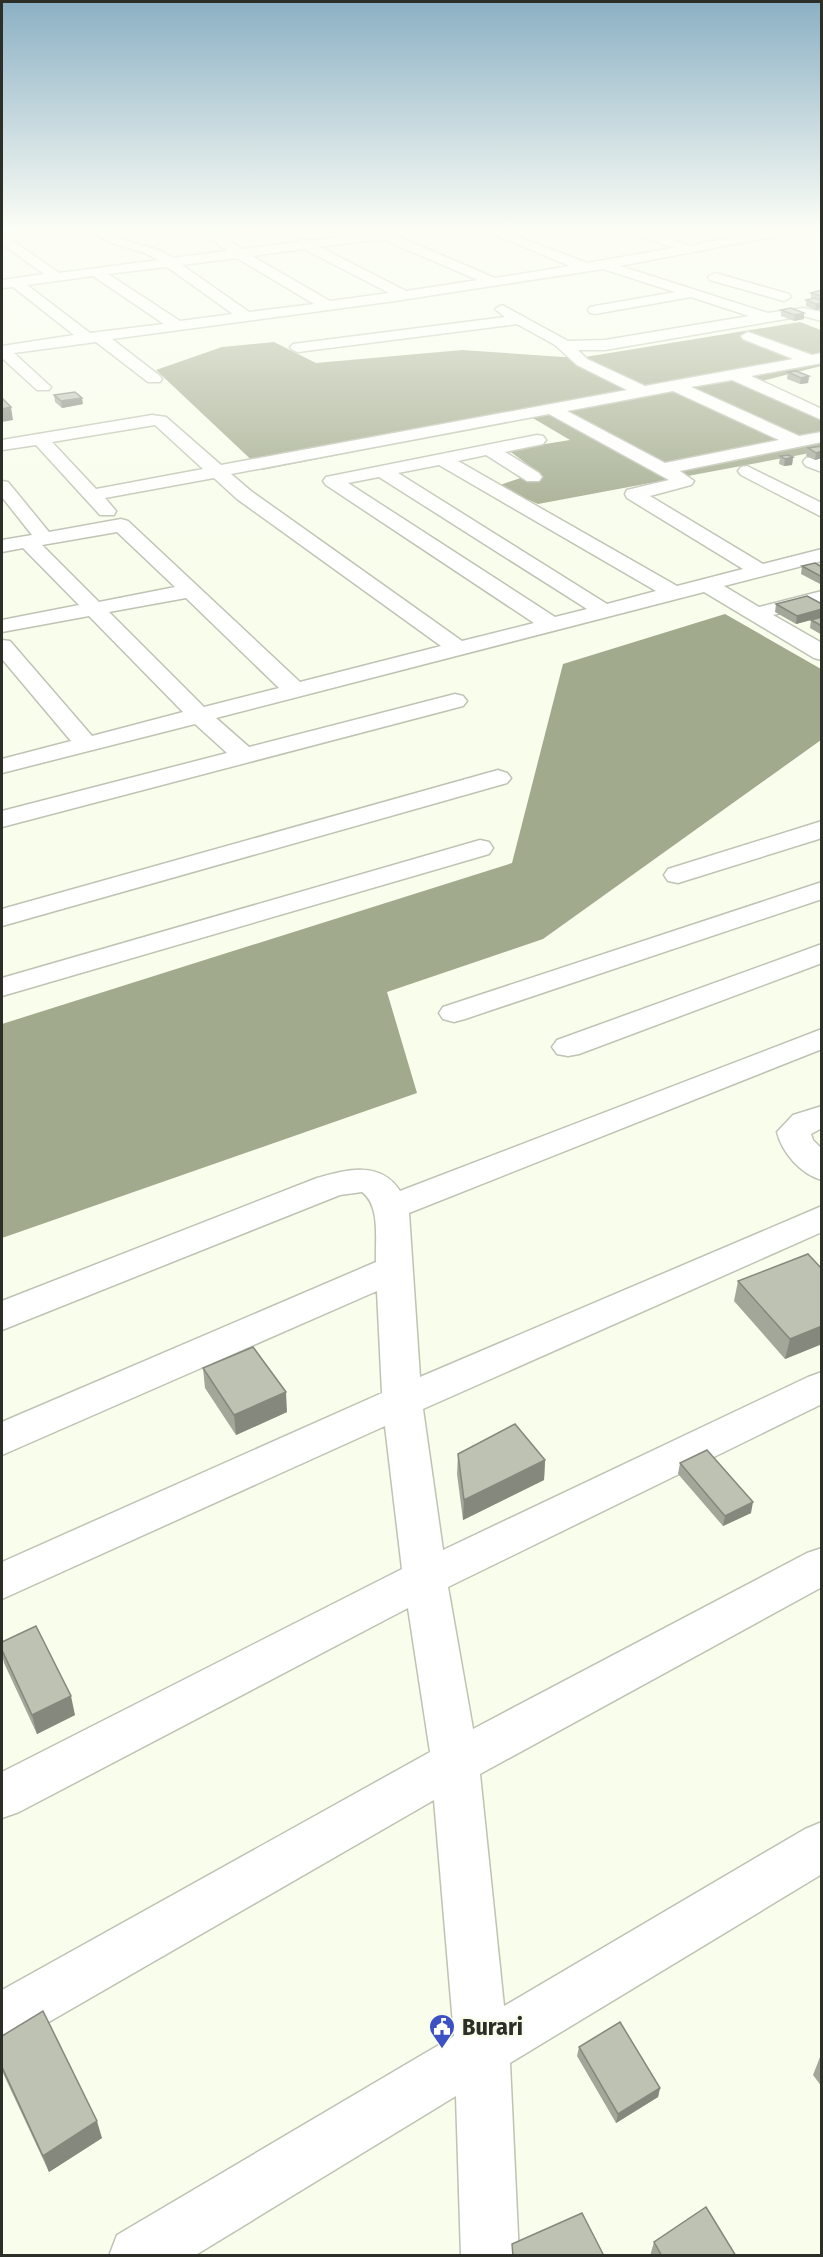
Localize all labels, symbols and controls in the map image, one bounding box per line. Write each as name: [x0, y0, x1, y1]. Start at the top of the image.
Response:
public building icon: Burari: [427, 2012, 457, 2050]
place label: Burari: [462, 2013, 523, 2041]

